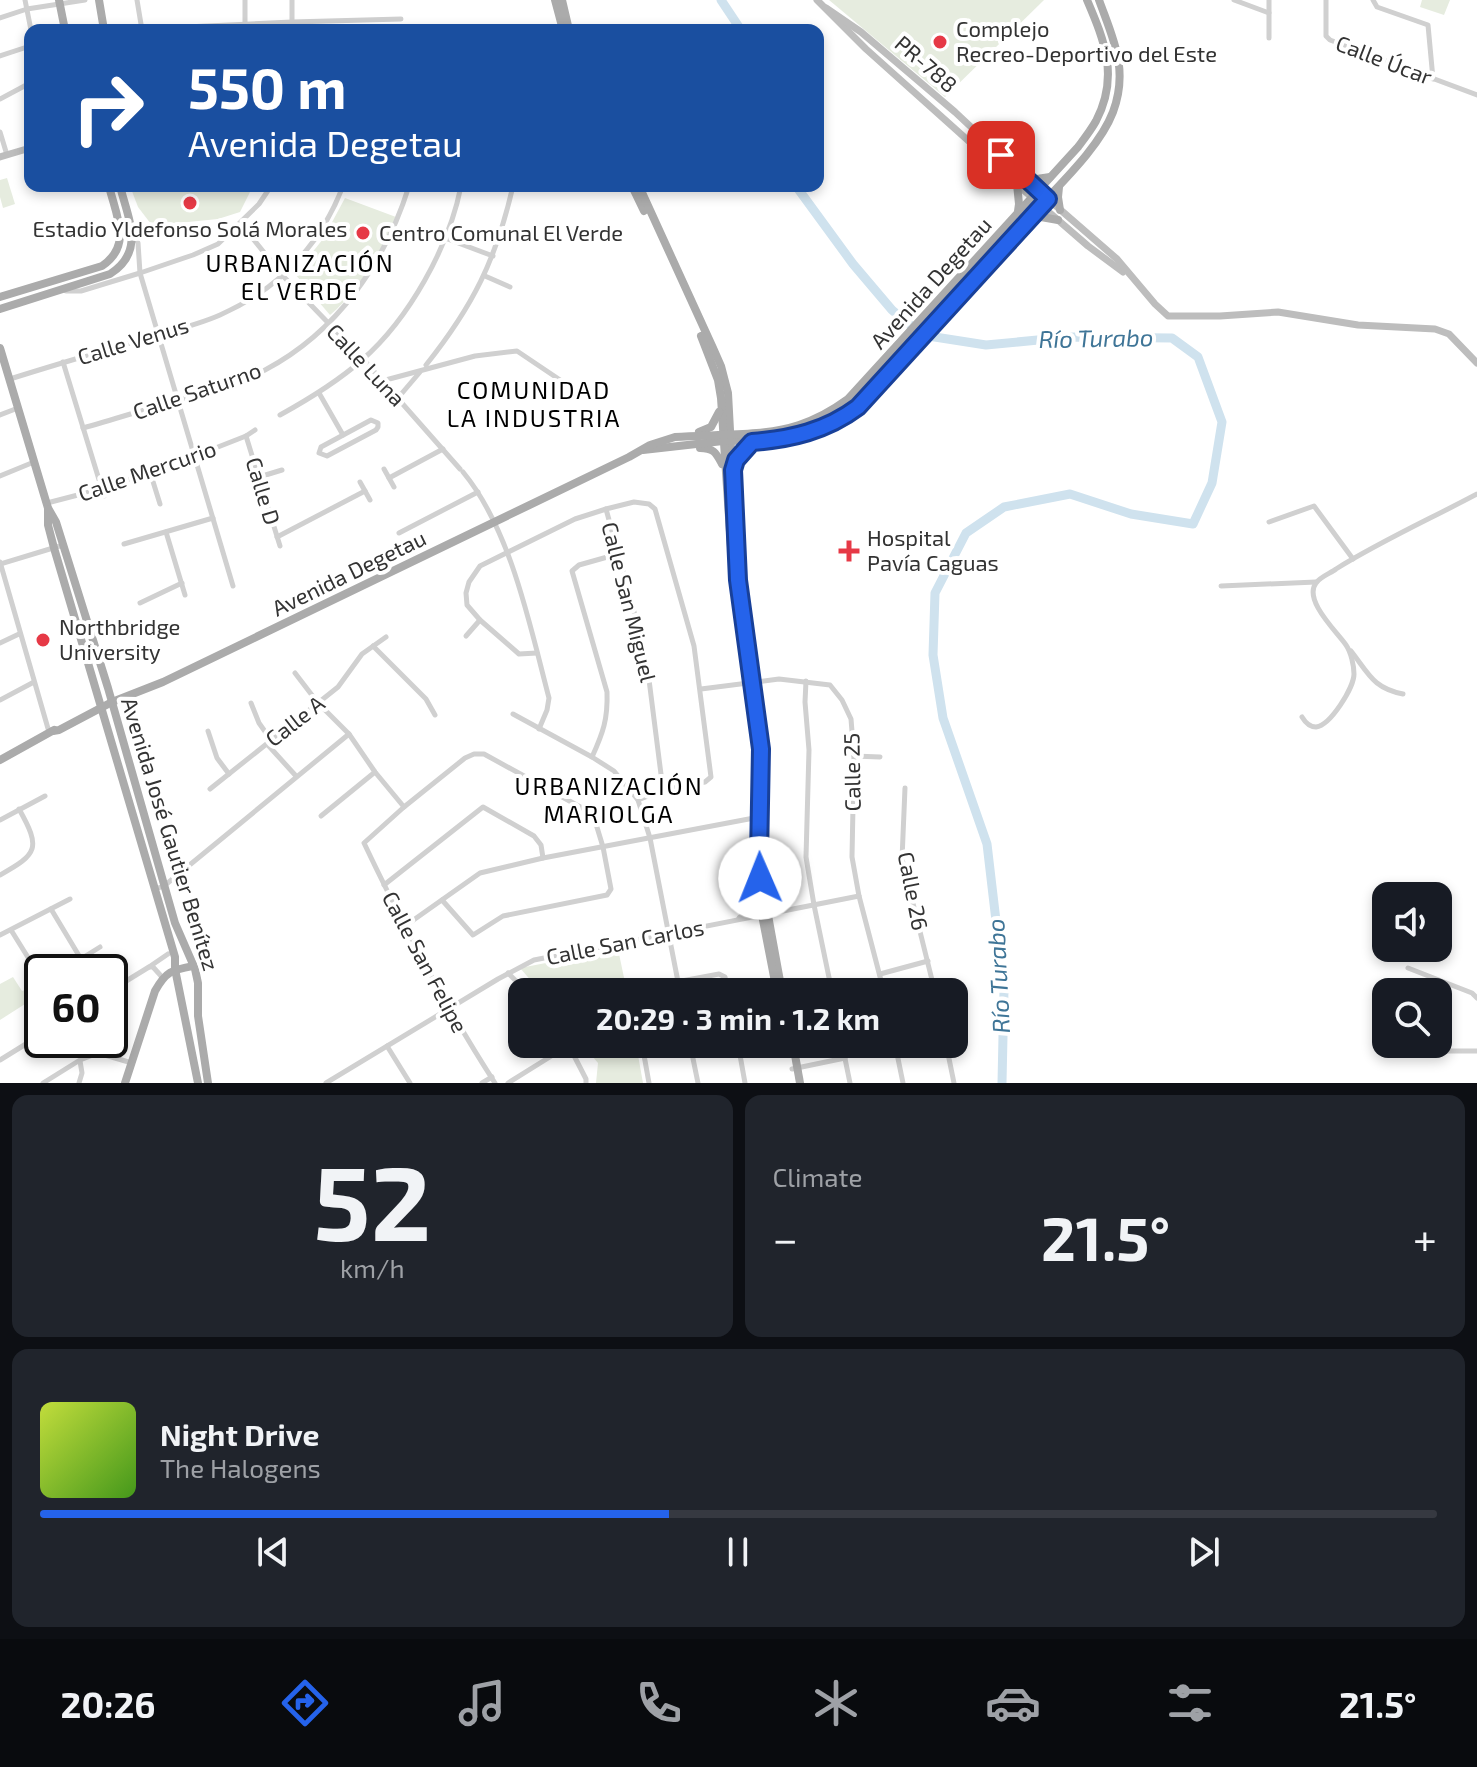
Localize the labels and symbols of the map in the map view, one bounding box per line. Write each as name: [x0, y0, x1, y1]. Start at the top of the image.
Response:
place label: Complejo Recreo-Deportivo del Este: [956, 15, 1217, 66]
street label: PR-788: [890, 29, 963, 97]
street label: Calle Úcar: [1333, 29, 1436, 89]
marker: Complejo Recreo-Deportivo del Este: [931, 33, 949, 51]
pin: [967, 121, 1035, 189]
marker: Estadio Yldefonso Solá Morales: [181, 194, 199, 212]
street label: Avenida Degetau: [864, 211, 996, 353]
place label: Estadio Yldefonso Solá Morales: [33, 215, 347, 241]
place label: Centro Comunal El Verde: [379, 219, 623, 245]
marker: Centro Comunal El Verde: [354, 224, 372, 242]
district label: URBANIZACIÓN EL VERDE: [205, 248, 395, 305]
street label: Calle Venus: [74, 311, 191, 369]
street label: Calle Luna: [322, 318, 411, 411]
water label: Río Turabo: [1038, 322, 1154, 353]
street label: Calle Saturno: [129, 356, 264, 424]
district label: COMUNIDAD LA INDUSTRIA: [447, 375, 621, 432]
street label: Calle Mercurio: [74, 434, 219, 506]
street label: Calle D: [241, 454, 286, 528]
street label: Calle San Miguel: [597, 519, 663, 685]
street label: Avenida Degetau: [267, 524, 430, 621]
place label: Hospital Pavía Caguas: [867, 524, 999, 575]
marker: Hospital Pavía Caguas: [838, 540, 860, 562]
place label: Northbridge University: [59, 613, 180, 664]
marker: Northbridge University: [34, 631, 52, 649]
street label: Calle A: [260, 689, 329, 751]
street label: Avenida José Gautier Benítez: [117, 694, 225, 973]
street label: Calle 25: [837, 733, 865, 812]
district label: URBANIZACIÓN MARIOLGA: [514, 771, 704, 828]
position arrow: [718, 836, 802, 920]
street label: Calle 26: [894, 849, 934, 932]
street label: Calle San Felipe: [378, 886, 474, 1037]
street label: Calle San Carlos: [544, 913, 706, 969]
water label: Río Turabo: [980, 918, 1015, 1034]
speed limit sign: 60: [24, 954, 128, 1058]

